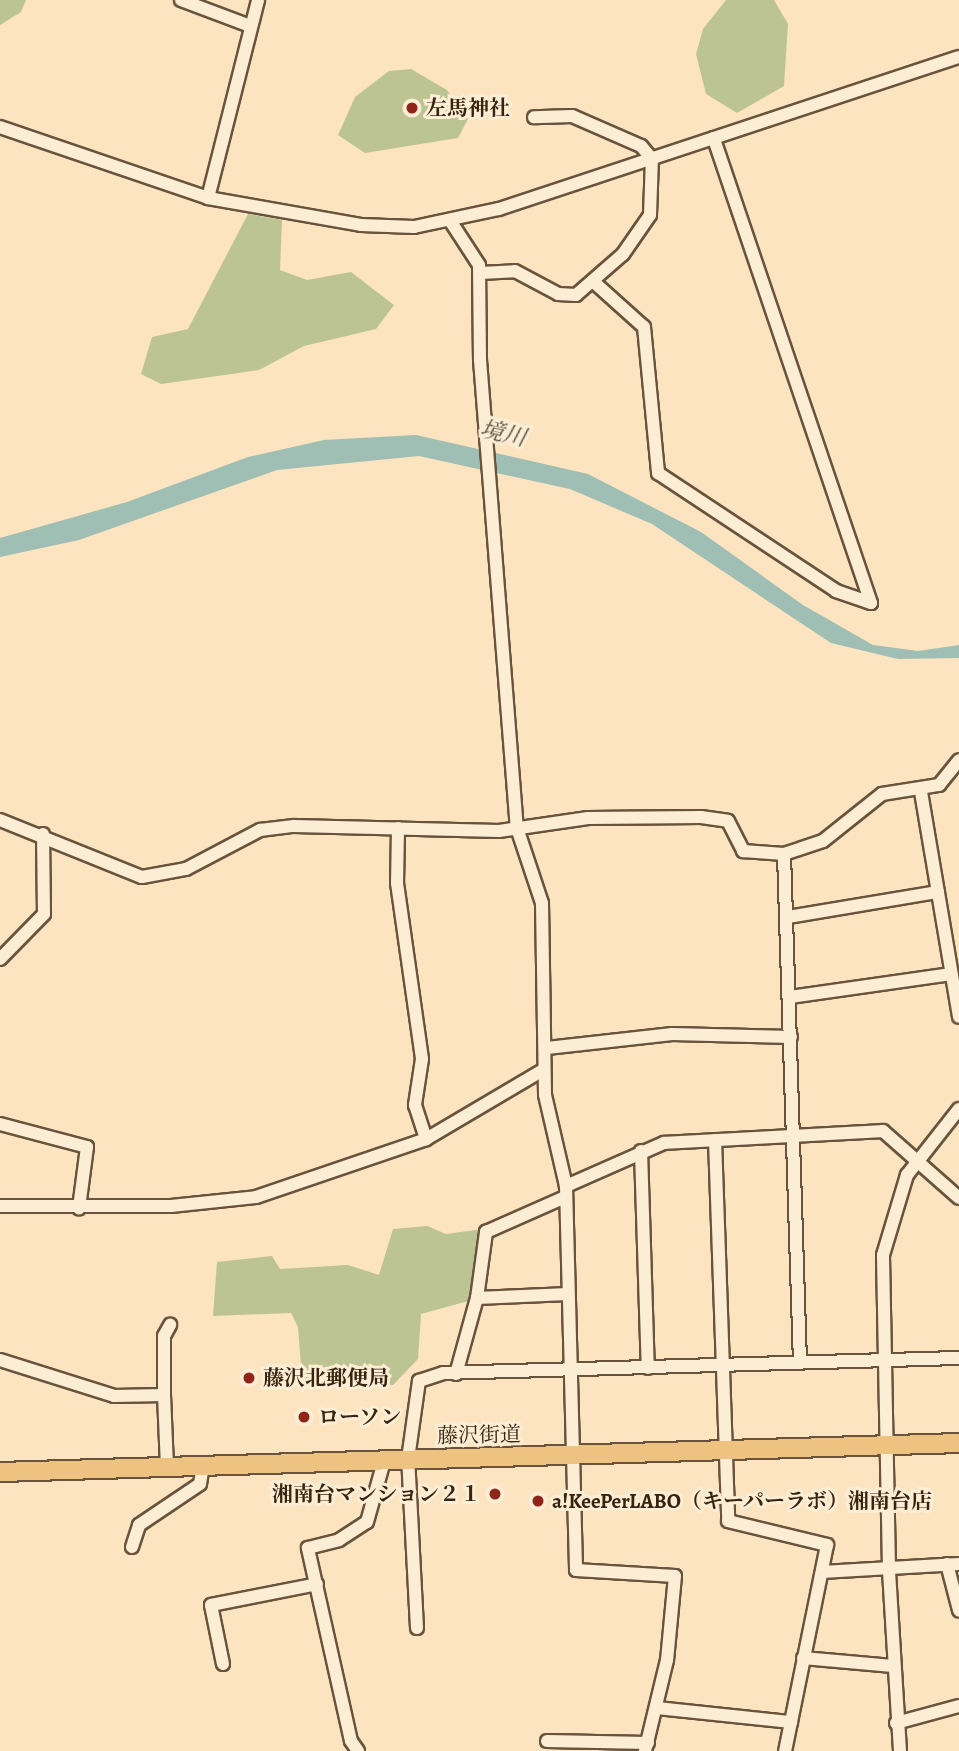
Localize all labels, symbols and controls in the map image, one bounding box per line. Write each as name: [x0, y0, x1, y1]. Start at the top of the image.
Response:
place label: 左馬神社: [426, 95, 510, 121]
marker: 左馬神社: [404, 100, 420, 116]
water label: 境川: [477, 415, 529, 453]
place label: 藤沢北郵便局: [263, 1365, 389, 1391]
marker: 藤沢北郵便局: [241, 1370, 257, 1386]
place label: ローソン: [318, 1404, 402, 1430]
marker: ローソン: [296, 1409, 312, 1425]
street label: 藤沢街道: [437, 1422, 521, 1448]
place label: 湘南台マンション２１: [271, 1481, 481, 1507]
marker: 湘南台マンション２１: [487, 1486, 503, 1502]
place label: a!KeePerLABO（キーパーラボ）湘南台店: [552, 1488, 933, 1514]
marker: a!KeePerLABO（キーパーラボ）湘南台店: [530, 1493, 546, 1509]

